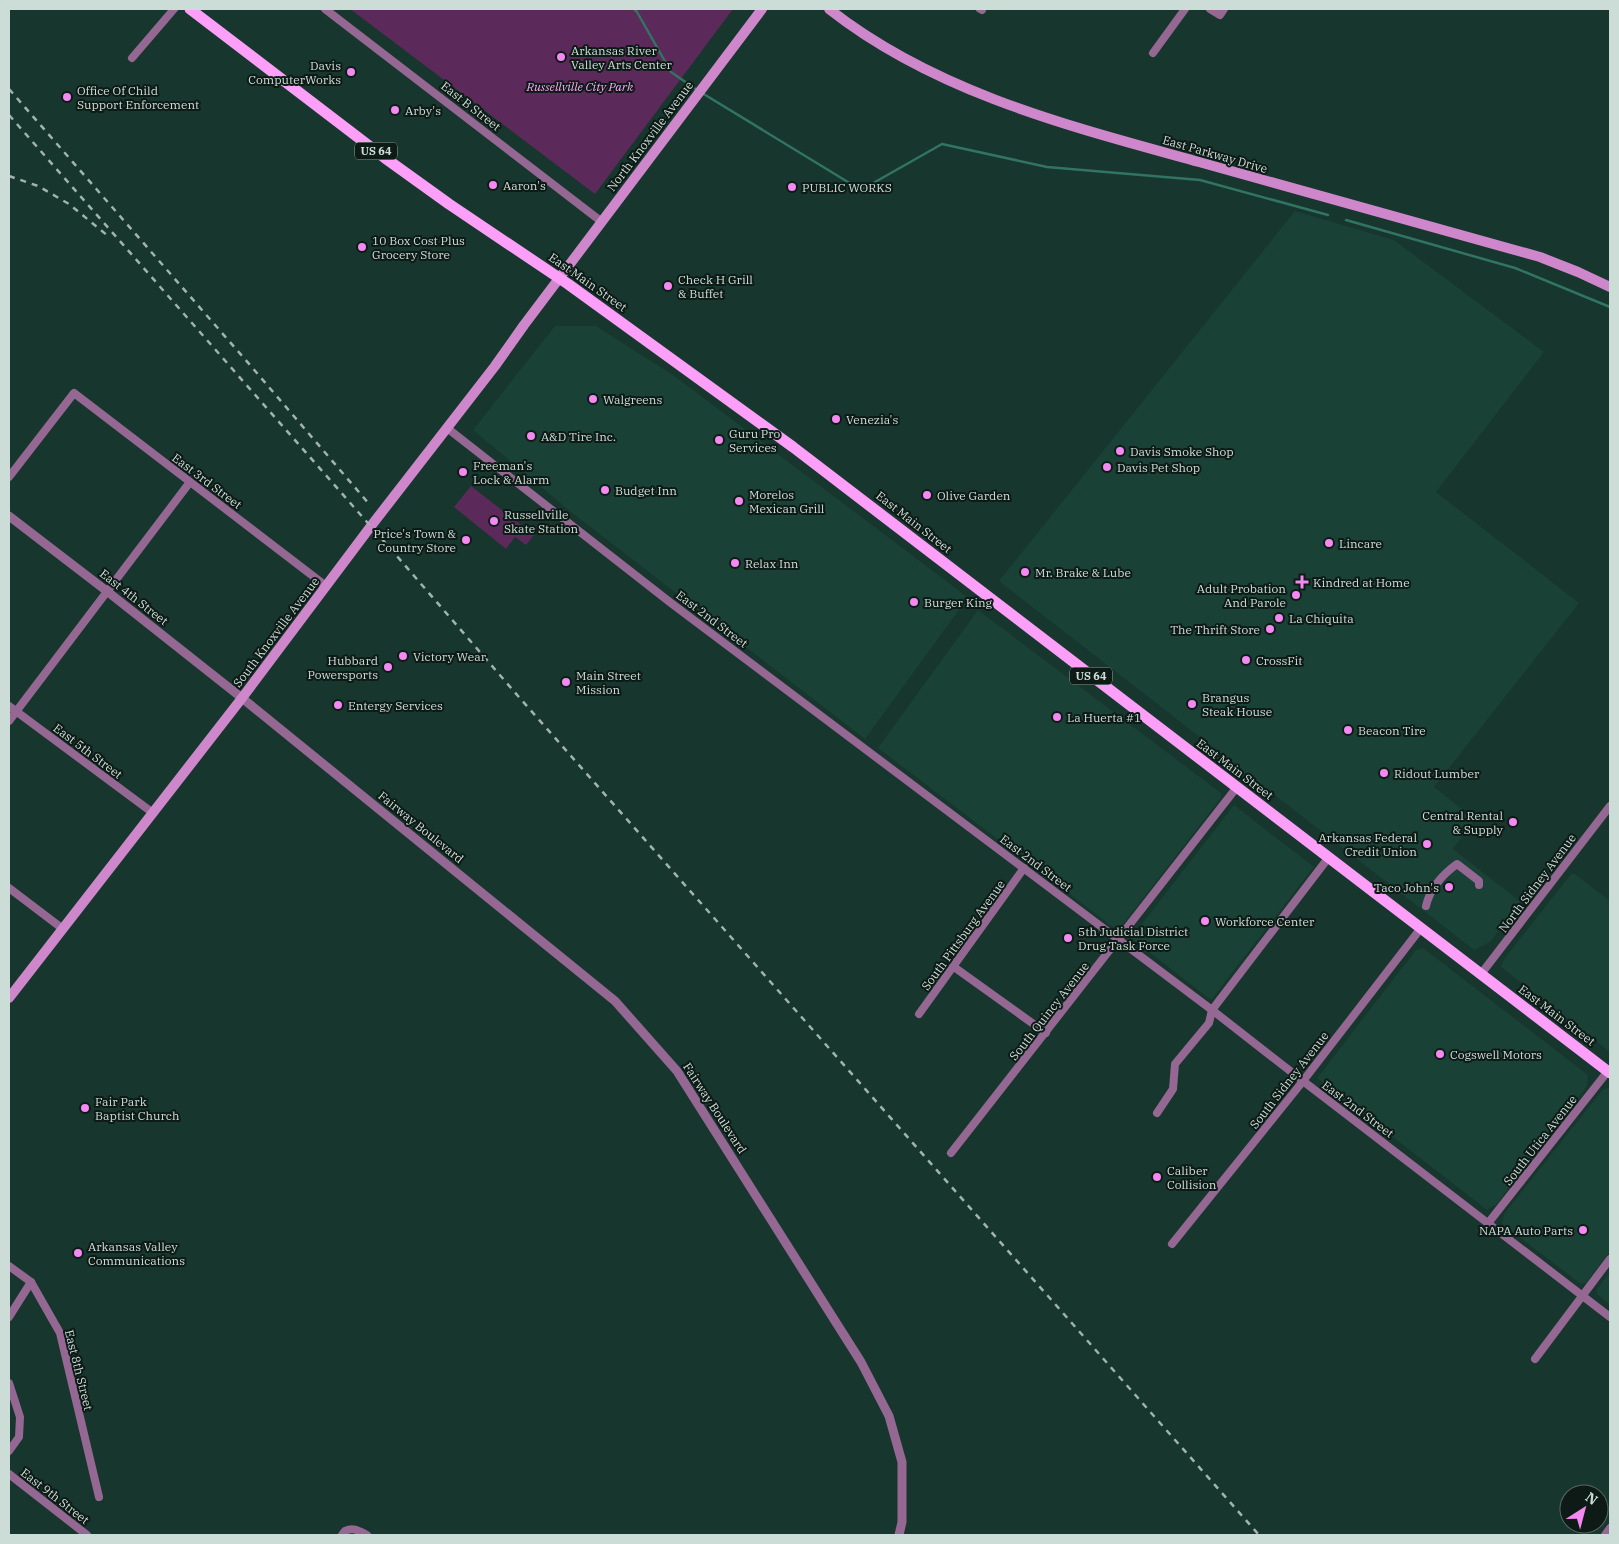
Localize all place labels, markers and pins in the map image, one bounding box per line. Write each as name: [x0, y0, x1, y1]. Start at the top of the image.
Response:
place label: Arkansas River Valley Arts Center: [571, 43, 672, 72]
marker: Arkansas River Valley Arts Center: [555, 51, 567, 63]
place label: Davis ComputerWorks: [248, 58, 341, 87]
marker: Davis ComputerWorks: [345, 66, 357, 78]
place label: Office Of Child Support Enforcement: [77, 83, 199, 112]
marker: Office Of Child Support Enforcement: [61, 91, 73, 103]
place label: Arby's: [405, 103, 441, 118]
marker: Arby's: [389, 104, 401, 116]
place label: Aaron's: [503, 178, 546, 193]
marker: Aaron's: [487, 179, 499, 191]
place label: PUBLIC WORKS: [802, 180, 892, 195]
marker: PUBLIC WORKS: [786, 181, 798, 193]
place label: 10 Box Cost Plus Grocery Store: [372, 233, 465, 262]
marker: 10 Box Cost Plus Grocery Store: [356, 241, 368, 253]
place label: Check H Grill & Buffet: [678, 272, 753, 301]
marker: Check H Grill & Buffet: [662, 280, 674, 292]
place label: Walgreens: [603, 392, 662, 407]
marker: Walgreens: [587, 393, 599, 405]
place label: Venezia's: [846, 412, 898, 427]
marker: Venezia's: [830, 413, 842, 425]
place label: Guru Pro Services: [729, 426, 781, 455]
place label: A&D Tire Inc.: [541, 429, 616, 444]
marker: A&D Tire Inc.: [525, 430, 537, 442]
marker: Guru Pro Services: [713, 434, 725, 446]
place label: Davis Smoke Shop: [1130, 444, 1234, 459]
marker: Davis Smoke Shop: [1114, 445, 1126, 457]
place label: Freeman's Lock & Alarm: [473, 458, 550, 487]
place label: Davis Pet Shop: [1117, 460, 1200, 475]
marker: Davis Pet Shop: [1101, 461, 1113, 473]
marker: Freeman's Lock & Alarm: [457, 466, 469, 478]
place label: Budget Inn: [615, 483, 677, 498]
marker: Budget Inn: [599, 484, 611, 496]
place label: Morelos Mexican Grill: [749, 487, 825, 516]
place label: Olive Garden: [937, 488, 1011, 503]
marker: Olive Garden: [921, 489, 933, 501]
marker: Morelos Mexican Grill: [733, 495, 745, 507]
place label: Russellville Skate Station: [504, 507, 578, 536]
marker: Russellville Skate Station: [488, 515, 500, 527]
place label: Price's Town & Country Store: [373, 526, 456, 555]
marker: Price's Town & Country Store: [460, 534, 472, 546]
place label: Lincare: [1339, 536, 1382, 551]
marker: Lincare: [1323, 537, 1335, 549]
place label: Relax Inn: [745, 556, 799, 571]
marker: Relax Inn: [729, 557, 741, 569]
place label: Mr. Brake & Lube: [1035, 565, 1131, 580]
marker: Mr. Brake & Lube: [1019, 566, 1031, 578]
marker: Kindred at Home: [1295, 575, 1309, 589]
place label: Kindred at Home: [1313, 575, 1410, 590]
place label: Adult Probation And Parole: [1197, 581, 1286, 610]
marker: Adult Probation And Parole: [1290, 589, 1302, 601]
place label: Burger King: [924, 595, 993, 610]
marker: Burger King: [908, 596, 920, 608]
place label: La Chiquita: [1289, 611, 1354, 626]
marker: La Chiquita: [1273, 612, 1285, 624]
place label: The Thrift Store: [1170, 622, 1260, 637]
marker: The Thrift Store: [1264, 623, 1276, 635]
place label: Victory Wear: [413, 649, 487, 664]
marker: Victory Wear: [397, 650, 409, 662]
place label: Hubbard Powersports: [307, 653, 378, 682]
place label: CrossFit: [1256, 653, 1303, 668]
marker: CrossFit: [1240, 654, 1252, 666]
marker: Hubbard Powersports: [382, 661, 394, 673]
place label: Main Street Mission: [576, 668, 641, 697]
marker: Main Street Mission: [560, 676, 572, 688]
place label: Brangus Steak House: [1202, 690, 1272, 719]
place label: Entergy Services: [348, 698, 443, 713]
marker: Brangus Steak House: [1186, 698, 1198, 710]
marker: Entergy Services: [332, 699, 344, 711]
place label: La Huerta #1: [1067, 710, 1141, 725]
marker: La Huerta #1: [1051, 711, 1063, 723]
place label: Beacon Tire: [1358, 723, 1426, 738]
marker: Beacon Tire: [1342, 724, 1354, 736]
place label: Ridout Lumber: [1394, 766, 1480, 781]
marker: Ridout Lumber: [1378, 767, 1390, 779]
place label: Central Rental & Supply: [1422, 808, 1504, 837]
marker: Central Rental & Supply: [1507, 816, 1519, 828]
place label: Arkansas Federal Credit Union: [1318, 830, 1417, 859]
marker: Arkansas Federal Credit Union: [1421, 838, 1433, 850]
place label: Taco John's: [1374, 880, 1439, 895]
marker: Taco John's: [1443, 881, 1455, 893]
place label: Workforce Center: [1215, 914, 1315, 929]
marker: Workforce Center: [1199, 915, 1211, 927]
place label: 5th Judicial District Drug Task Force: [1078, 924, 1188, 953]
marker: 5th Judicial District Drug Task Force: [1062, 932, 1074, 944]
place label: Cogswell Motors: [1450, 1047, 1542, 1062]
marker: Cogswell Motors: [1434, 1048, 1446, 1060]
place label: Fair Park Baptist Church: [95, 1094, 180, 1123]
marker: Fair Park Baptist Church: [79, 1102, 91, 1114]
place label: Caliber Collision: [1167, 1163, 1217, 1192]
marker: Caliber Collision: [1151, 1171, 1163, 1183]
place label: NAPA Auto Parts: [1479, 1223, 1573, 1238]
marker: NAPA Auto Parts: [1577, 1224, 1589, 1236]
place label: Arkansas Valley Communications: [88, 1239, 185, 1268]
marker: Arkansas Valley Communications: [72, 1247, 84, 1259]

